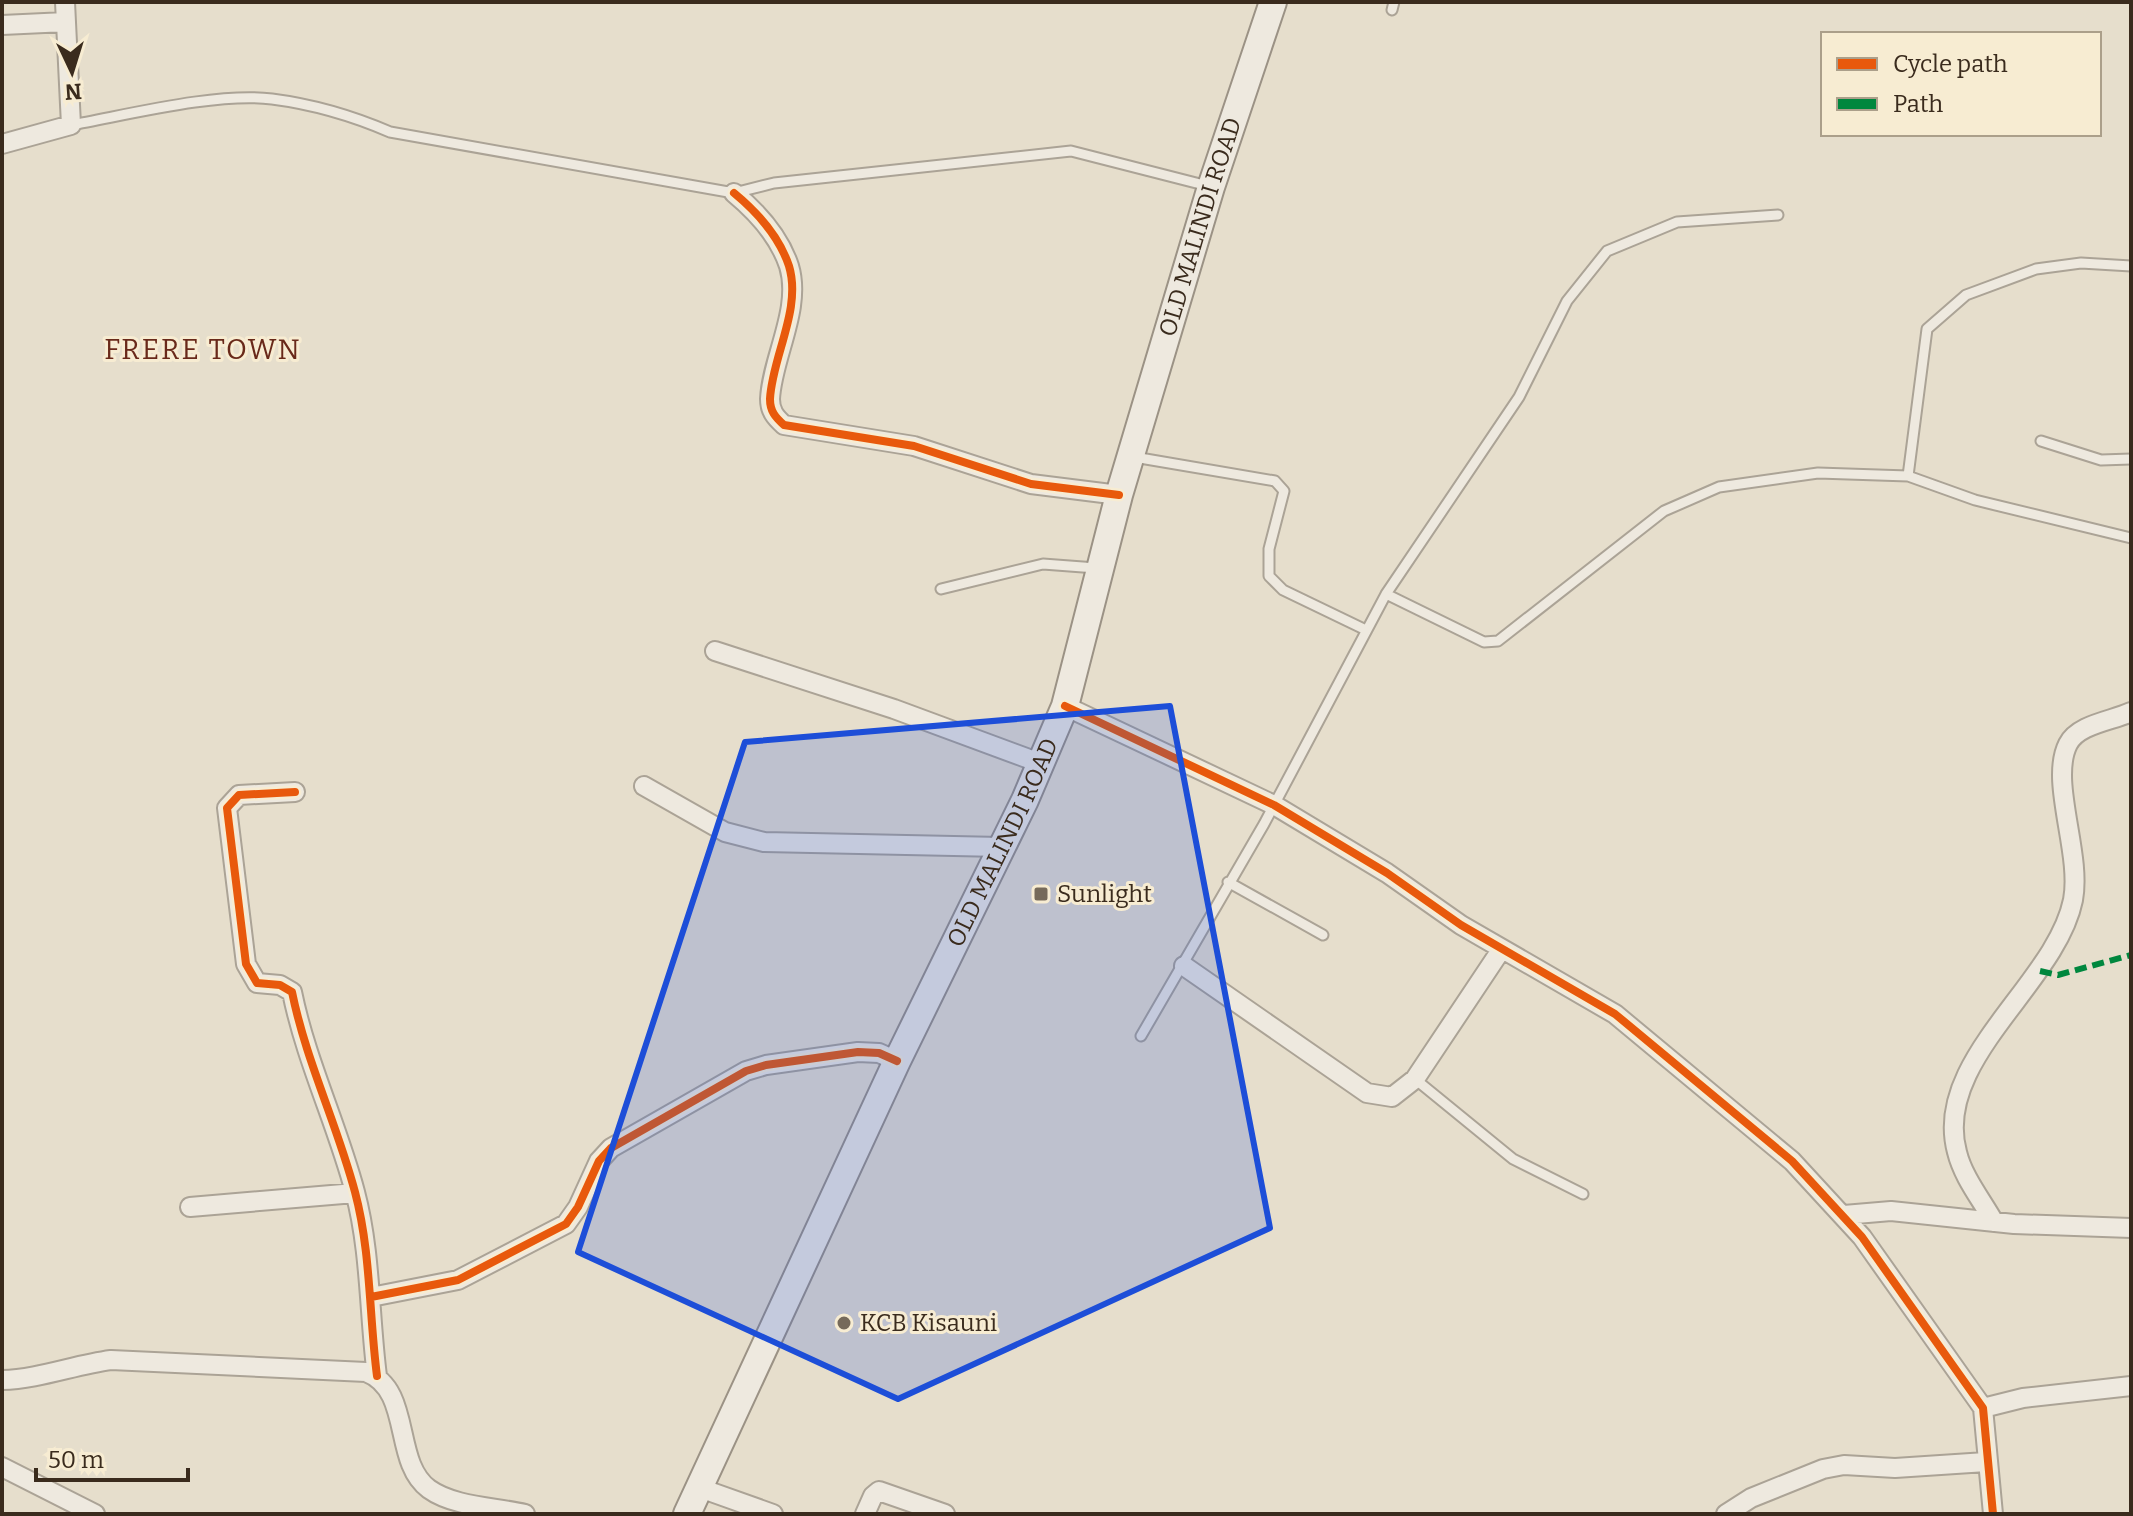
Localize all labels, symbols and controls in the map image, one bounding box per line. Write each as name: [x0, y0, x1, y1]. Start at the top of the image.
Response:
north arrow: [32, 32, 112, 112]
legend: [1821, 32, 2101, 136]
text: Cycle path: [1893, 50, 2008, 78]
text: N: [64, 77, 83, 106]
text: Path: [1893, 90, 1943, 118]
street label: OLD MALINDI ROAD: [1153, 114, 1247, 340]
district label: FRERE TOWN: [104, 333, 302, 366]
street label: OLD MALINDI ROAD: [941, 734, 1064, 951]
place label: Sunlight: [1057, 880, 1152, 908]
marker: Sunlight: [1032, 885, 1050, 903]
place label: KCB Kisauni: [860, 1309, 997, 1337]
marker: KCB Kisauni: [835, 1314, 853, 1332]
scale bar: [36, 1432, 188, 1482]
text: 50 m: [48, 1446, 104, 1474]

